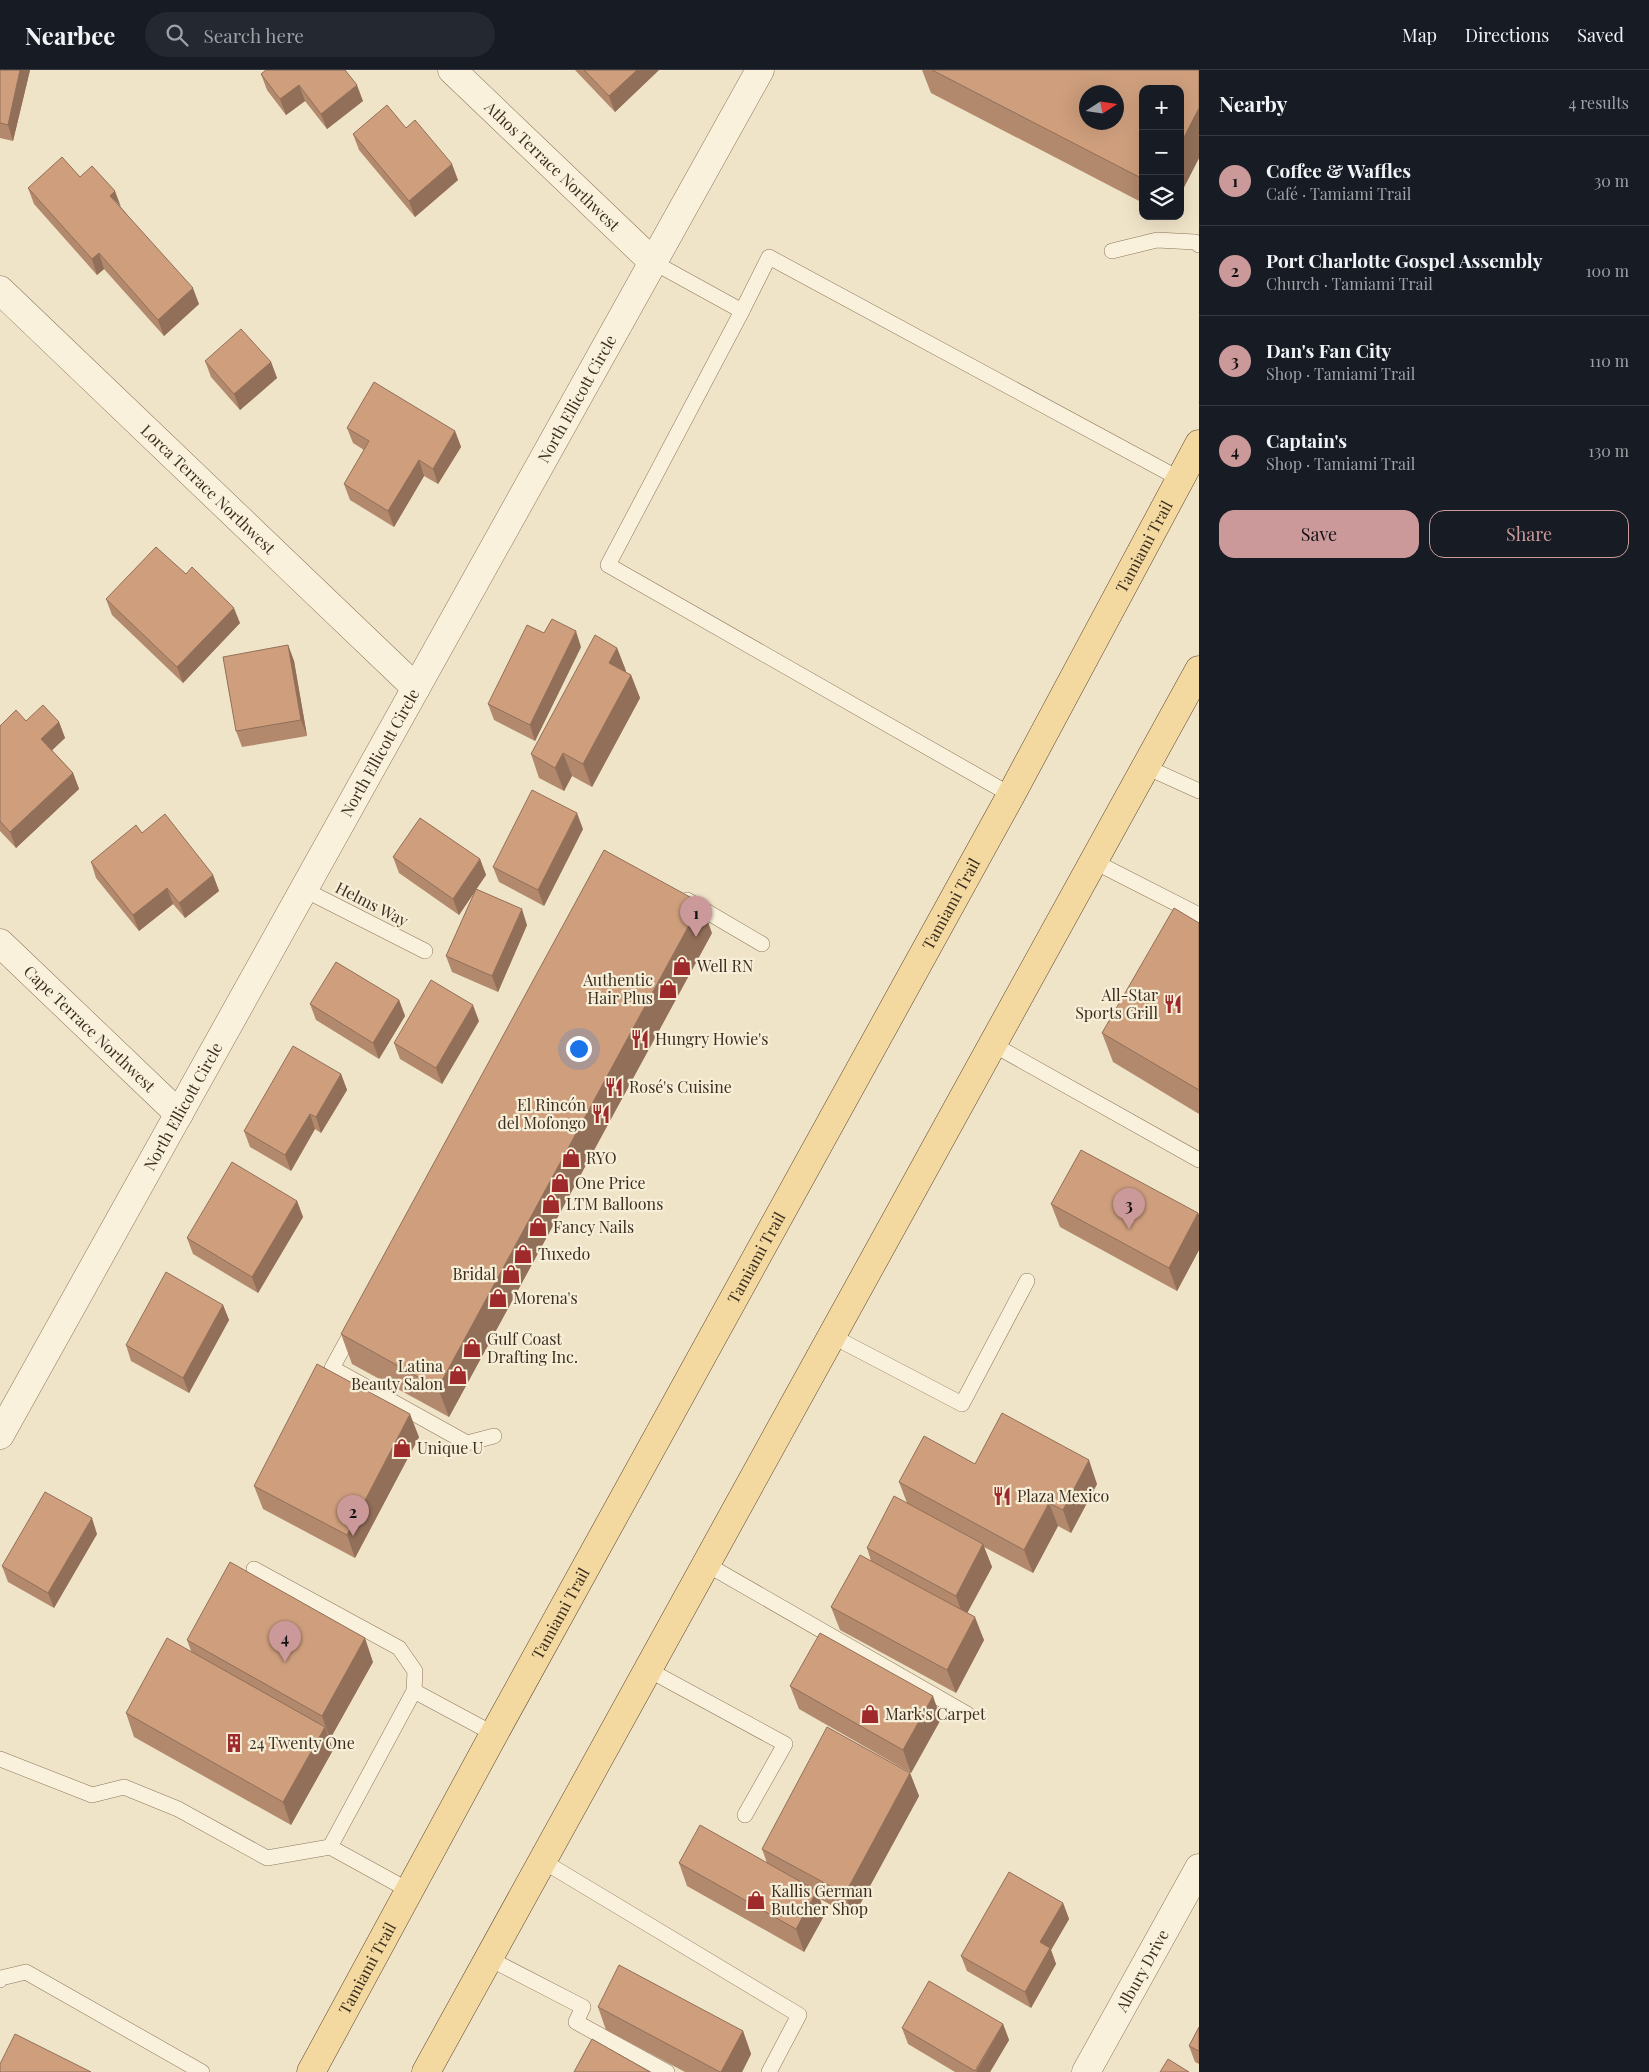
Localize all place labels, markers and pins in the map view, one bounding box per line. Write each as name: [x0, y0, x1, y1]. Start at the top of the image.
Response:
pin: 1: [680, 896, 712, 937]
shop icon: Well RN: [671, 955, 693, 977]
place label: Well RN: [696, 955, 753, 976]
place label: Authentic Hair Plus: [582, 969, 653, 1008]
shop icon: Authentic Hair Plus: [657, 978, 679, 1000]
place label: All-Star Sports Grill: [1075, 984, 1158, 1023]
restaurant icon: All-Star Sports Grill: [1162, 993, 1184, 1015]
restaurant icon: Hungry Howie's: [629, 1028, 651, 1050]
place label: Hungry Howie's: [655, 1028, 768, 1049]
restaurant icon: Rosé's Cuisine: [603, 1076, 625, 1098]
place label: Rosé's Cuisine: [629, 1076, 732, 1097]
place label: El Rincón del Mofongo: [497, 1094, 586, 1133]
restaurant icon: El Rincón del Mofongo: [590, 1103, 612, 1125]
shop icon: RYO: [560, 1147, 582, 1169]
place label: RYO: [586, 1147, 617, 1168]
shop icon: One Price: [549, 1172, 571, 1194]
place label: One Price: [575, 1172, 646, 1193]
pin: 3: [1113, 1188, 1145, 1229]
shop icon: LTM Balloons: [540, 1193, 562, 1215]
place label: LTM Balloons: [566, 1193, 663, 1214]
shop icon: Fancy Nails: [527, 1216, 549, 1238]
place label: Fancy Nails: [553, 1216, 634, 1237]
shop icon: Tuxedo: [512, 1243, 534, 1265]
place label: Tuxedo: [538, 1243, 591, 1264]
place label: Bridal: [452, 1263, 496, 1284]
shop icon: Bridal: [500, 1263, 522, 1285]
shop icon: Morena's: [487, 1287, 509, 1309]
place label: Morena's: [513, 1287, 578, 1308]
place label: Gulf Coast Drafting Inc.: [487, 1328, 578, 1367]
shop icon: Gulf Coast Drafting Inc.: [461, 1337, 483, 1359]
place label: Latina Beauty Salon: [351, 1355, 443, 1394]
shop icon: Latina Beauty Salon: [447, 1364, 469, 1386]
shop icon: Unique U: [391, 1437, 413, 1459]
place label: Unique U: [417, 1437, 483, 1458]
restaurant icon: Plaza Mexico: [991, 1485, 1013, 1507]
place label: Plaza Mexico: [1017, 1485, 1109, 1506]
pin: 2: [337, 1495, 369, 1536]
pin: 4: [269, 1621, 301, 1662]
shop icon: Mark's Carpet: [859, 1703, 881, 1725]
place label: Mark's Carpet: [885, 1703, 986, 1724]
building icon: 24 Twenty One: [223, 1732, 245, 1754]
place label: 24 Twenty One: [249, 1732, 355, 1753]
place label: Kallis German Butcher Shop: [771, 1880, 873, 1919]
shop icon: Kallis German Butcher Shop: [745, 1889, 767, 1911]

